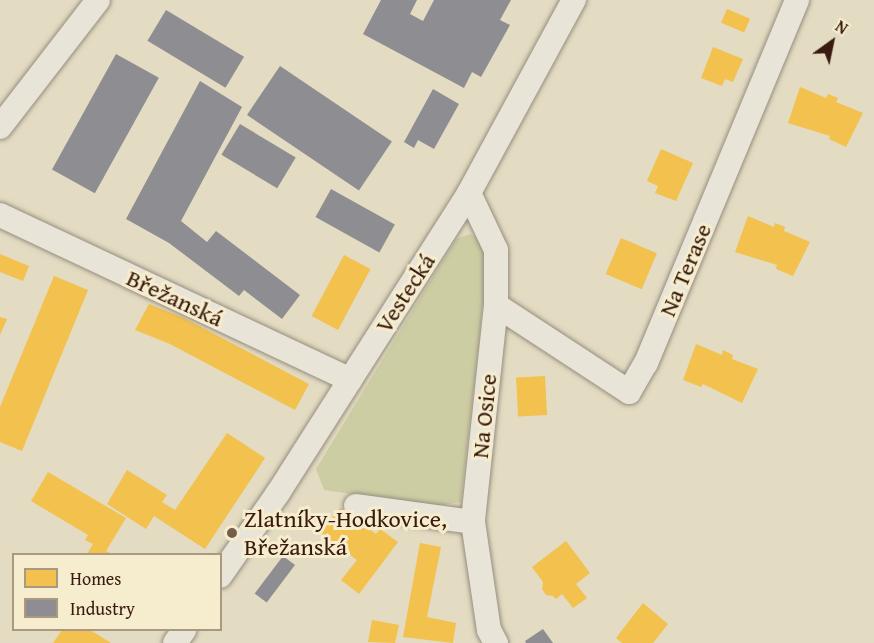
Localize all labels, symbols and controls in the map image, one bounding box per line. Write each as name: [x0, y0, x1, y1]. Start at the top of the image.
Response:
north arrow: [802, 12, 862, 72]
text: N: [831, 14, 853, 40]
street label: Na Terase: [653, 219, 717, 321]
street label: Vestecká: [369, 248, 441, 338]
street label: Břežanská: [122, 263, 228, 333]
street label: Na Osice: [465, 372, 503, 460]
place label: Zlatníky-Hodkovice, Břežanská: [244, 505, 447, 561]
marker: Zlatníky-Hodkovice, Břežanská: [225, 526, 239, 540]
legend: [12, 553, 222, 631]
text: Homes: [70, 565, 121, 592]
text: Industry: [70, 595, 135, 622]

